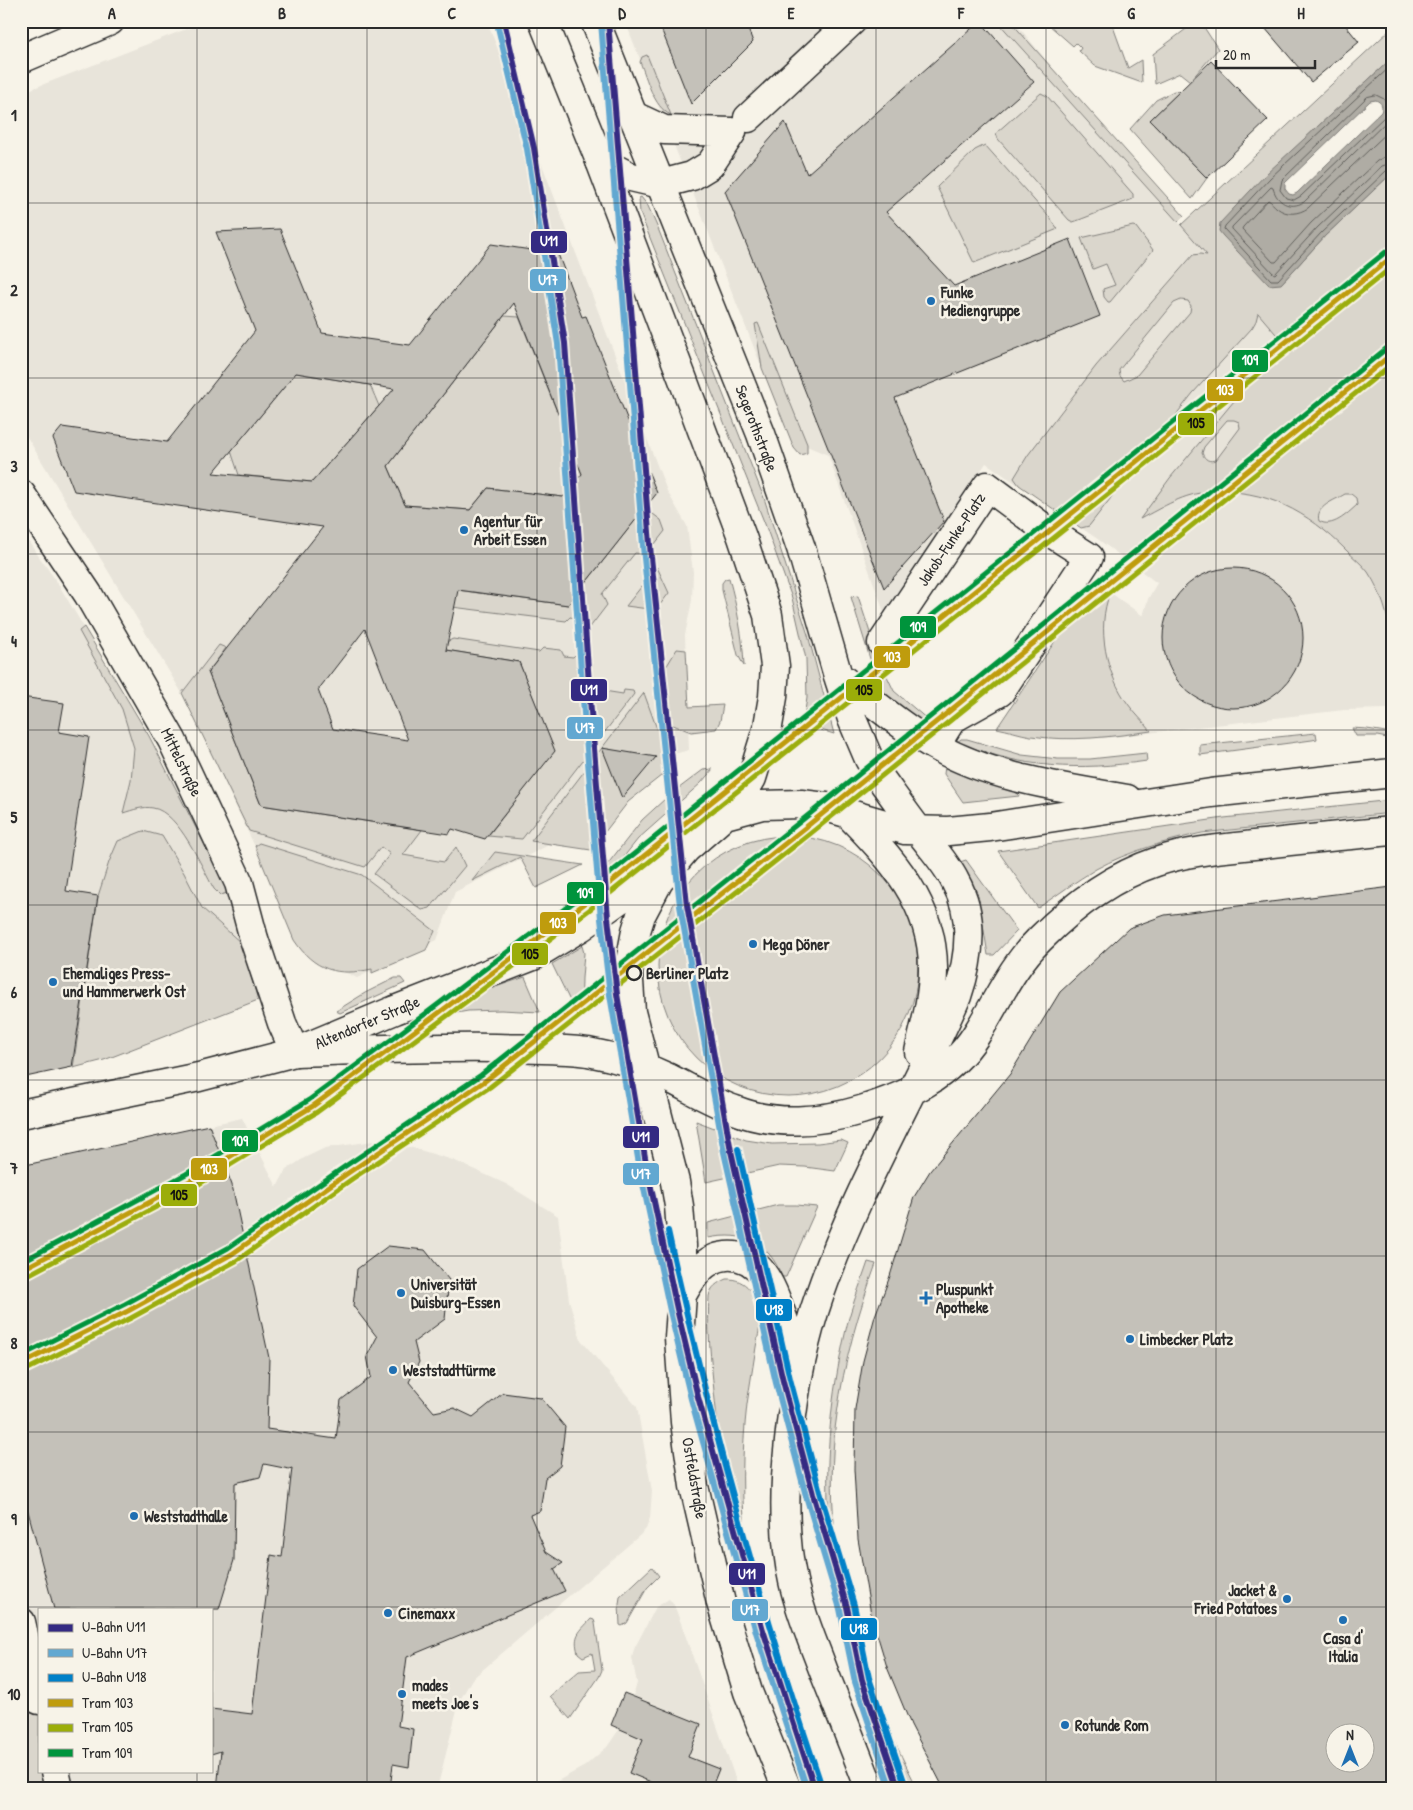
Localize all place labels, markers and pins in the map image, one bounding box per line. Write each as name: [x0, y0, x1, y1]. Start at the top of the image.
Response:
place label: Funke Mediengruppe: [940, 281, 1021, 322]
marker: Funke Mediengruppe: [925, 295, 937, 307]
place label: Agentur für Arbeit Essen: [474, 510, 547, 550]
marker: Agentur für Arbeit Essen: [458, 524, 470, 536]
place label: Mega Döner: [763, 933, 831, 956]
marker: Mega Döner: [747, 938, 759, 950]
place label: Ehemaliges Press- und Hammerwerk Ost: [63, 962, 186, 1002]
place label: Berliner Platz: [646, 962, 729, 984]
marker: Berliner Platz: [626, 965, 642, 981]
marker: Ehemaliges Press- und Hammerwerk Ost: [47, 976, 59, 988]
place label: Universität Duisburg-Essen: [411, 1273, 500, 1314]
place label: Pluspunkt Apotheke: [936, 1278, 994, 1319]
marker: Universität Duisburg-Essen: [395, 1287, 407, 1299]
marker: Pluspunkt Apotheke: [920, 1292, 932, 1304]
place label: Limbecker Platz: [1140, 1328, 1233, 1350]
marker: Limbecker Platz: [1124, 1333, 1136, 1345]
place label: Weststadttürme: [403, 1359, 497, 1381]
marker: Weststadttürme: [387, 1364, 399, 1376]
place label: Weststadthalle: [144, 1505, 228, 1527]
marker: Weststadthalle: [128, 1510, 140, 1522]
place label: Jacket & Fried Potatoes: [1194, 1579, 1278, 1619]
marker: Jacket & Fried Potatoes: [1281, 1593, 1293, 1605]
place label: Cinemaxx: [398, 1602, 455, 1624]
marker: Cinemaxx: [382, 1607, 394, 1619]
marker: Casa d' Italia: [1337, 1614, 1349, 1626]
place label: Casa d' Italia: [1323, 1627, 1363, 1667]
place label: mades meets Joe's: [412, 1674, 479, 1714]
marker: mades meets Joe's: [396, 1688, 408, 1700]
place label: Rotunde Rom: [1075, 1714, 1149, 1736]
marker: Rotunde Rom: [1059, 1719, 1071, 1731]

